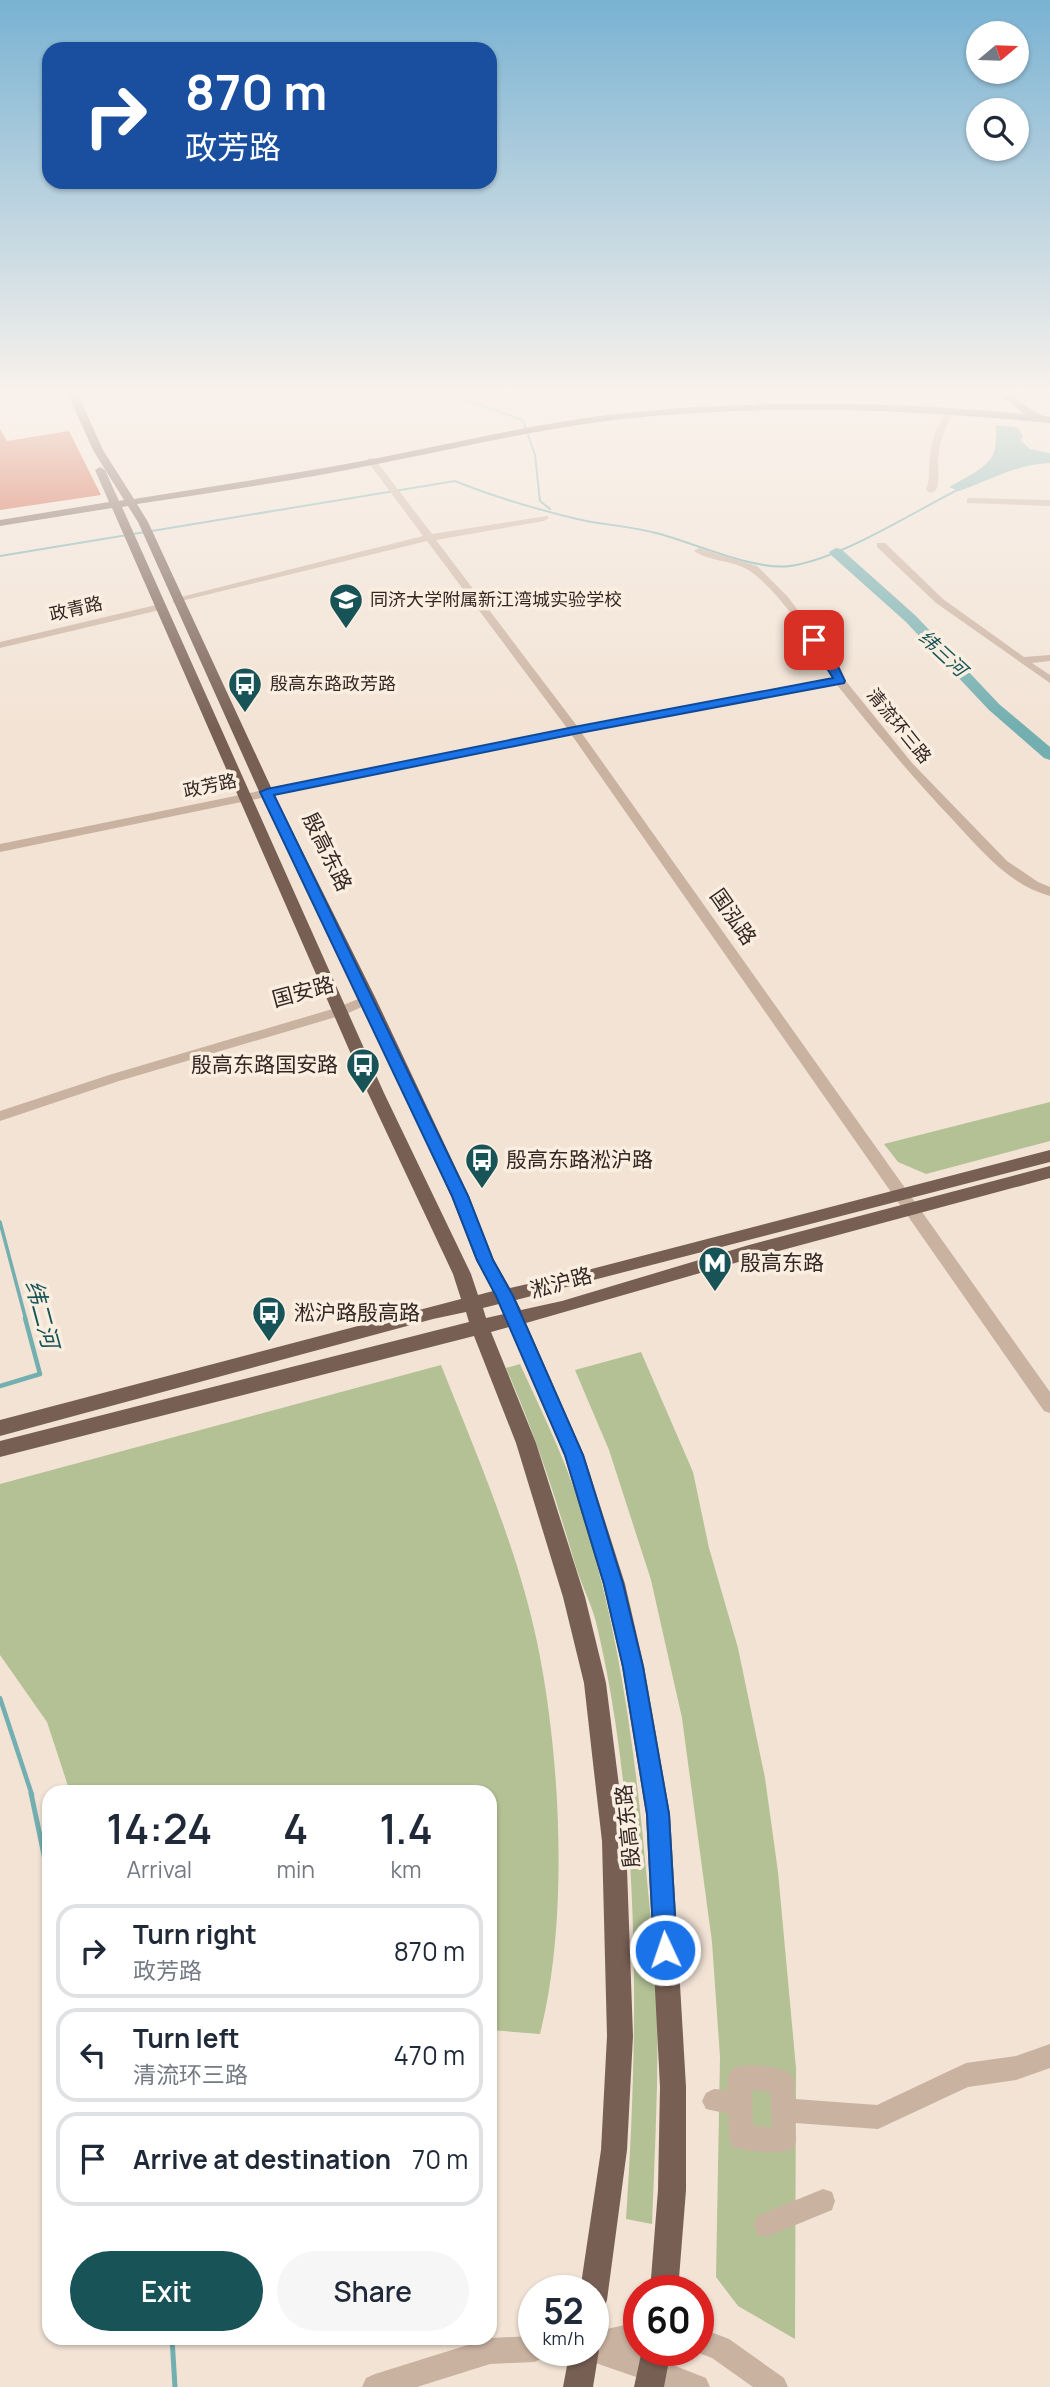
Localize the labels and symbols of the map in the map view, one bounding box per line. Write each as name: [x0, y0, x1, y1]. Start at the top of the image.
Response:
north arrow: [966, 21, 1029, 84]
school or university icon: 同济大学附属新江湾城实验学校: [327, 581, 365, 630]
place label: 同济大学附属新江湾城实验学校: [370, 587, 622, 611]
street label: 政青路: [47, 590, 105, 626]
pin: [784, 610, 844, 670]
water label: 纬三河: [913, 624, 976, 685]
bus stop icon: 殷高东路政芳路: [226, 665, 264, 714]
place label: 殷高东路政芳路: [270, 671, 396, 695]
street label: 清流环三路: [862, 683, 937, 768]
street label: 政芳路: [181, 768, 239, 802]
street label: 殷高东路: [297, 808, 359, 895]
street label: 国泓路: [704, 883, 763, 950]
street label: 国安路: [269, 969, 337, 1013]
bus stop icon: 殷高东路国安路: [344, 1046, 382, 1095]
place label: 殷高东路国安路: [191, 1050, 338, 1078]
bus stop icon: 殷高东路淞沪路: [463, 1141, 501, 1190]
place label: 殷高东路淞沪路: [506, 1145, 653, 1173]
metro station icon: 殷高东路: [696, 1244, 734, 1293]
place label: 殷高东路: [740, 1248, 824, 1276]
street label: 淞沪路: [527, 1260, 595, 1304]
water label: 纬二河: [19, 1276, 68, 1355]
bus stop icon: 淞沪路殷高路: [250, 1294, 288, 1343]
place label: 淞沪路殷高路: [294, 1298, 420, 1326]
street label: 殷高东路: [609, 1783, 645, 1869]
position arrow: [628, 1913, 702, 1987]
speed limit sign: 60: [623, 2275, 714, 2366]

